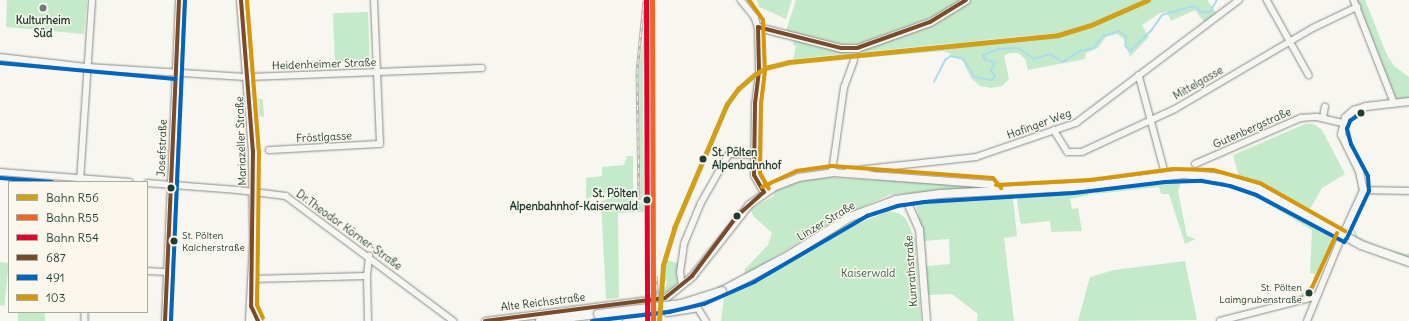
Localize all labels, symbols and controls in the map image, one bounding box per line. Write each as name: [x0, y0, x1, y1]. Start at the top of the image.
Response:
marker: Kulturheim Süd: [38, 3, 48, 13]
place label: Kulturheim Süd: [16, 14, 70, 40]
street label: Heidenheimer Straße: [272, 56, 376, 72]
street label: Mittelgasse: [1171, 63, 1225, 103]
street label: Mariazeller Straße: [233, 96, 249, 186]
street label: Gutenbergstraße: [1211, 105, 1293, 151]
street label: Hafinger Weg: [1005, 106, 1073, 142]
unlabelled marker: [1356, 108, 1366, 118]
street label: Josefstraße: [154, 119, 170, 177]
street label: Fröstlgasse: [296, 129, 352, 145]
place label: St. Pölten Alpenbahnhof: [712, 146, 781, 172]
marker: St. Pölten Alpenbahnhof: [696, 152, 710, 166]
legend: [8, 181, 148, 313]
unlabelled marker: [166, 183, 176, 193]
street label: Dr.Theodor Körner-Straße: [294, 187, 404, 273]
place label: St. Pölten Alpenbahnhof-Kaiserwald: [510, 187, 638, 213]
text: Bahn R56: [46, 190, 99, 205]
marker: St. Pölten Alpenbahnhof-Kaiserwald: [640, 193, 654, 207]
street label: Linzer Straße: [795, 199, 857, 243]
text: Bahn R55: [46, 210, 99, 225]
unlabelled marker: [732, 211, 742, 221]
place label: St. Pölten Kalcherstraße: [182, 229, 245, 252]
text: Bahn R54: [46, 230, 99, 245]
street label: Kunrathstraße: [902, 235, 920, 307]
marker: St. Pölten Kalcherstraße: [169, 236, 179, 246]
text: 687: [46, 250, 66, 265]
park label: Kaiserwald: [841, 266, 895, 280]
text: 491: [46, 270, 65, 285]
place label: St. Pölten Laimgrubenstraße: [1219, 281, 1302, 304]
marker: St. Pölten Laimgrubenstraße: [1304, 288, 1314, 298]
text: 103: [46, 290, 65, 305]
street label: Alte Reichsstraße: [500, 290, 586, 314]

